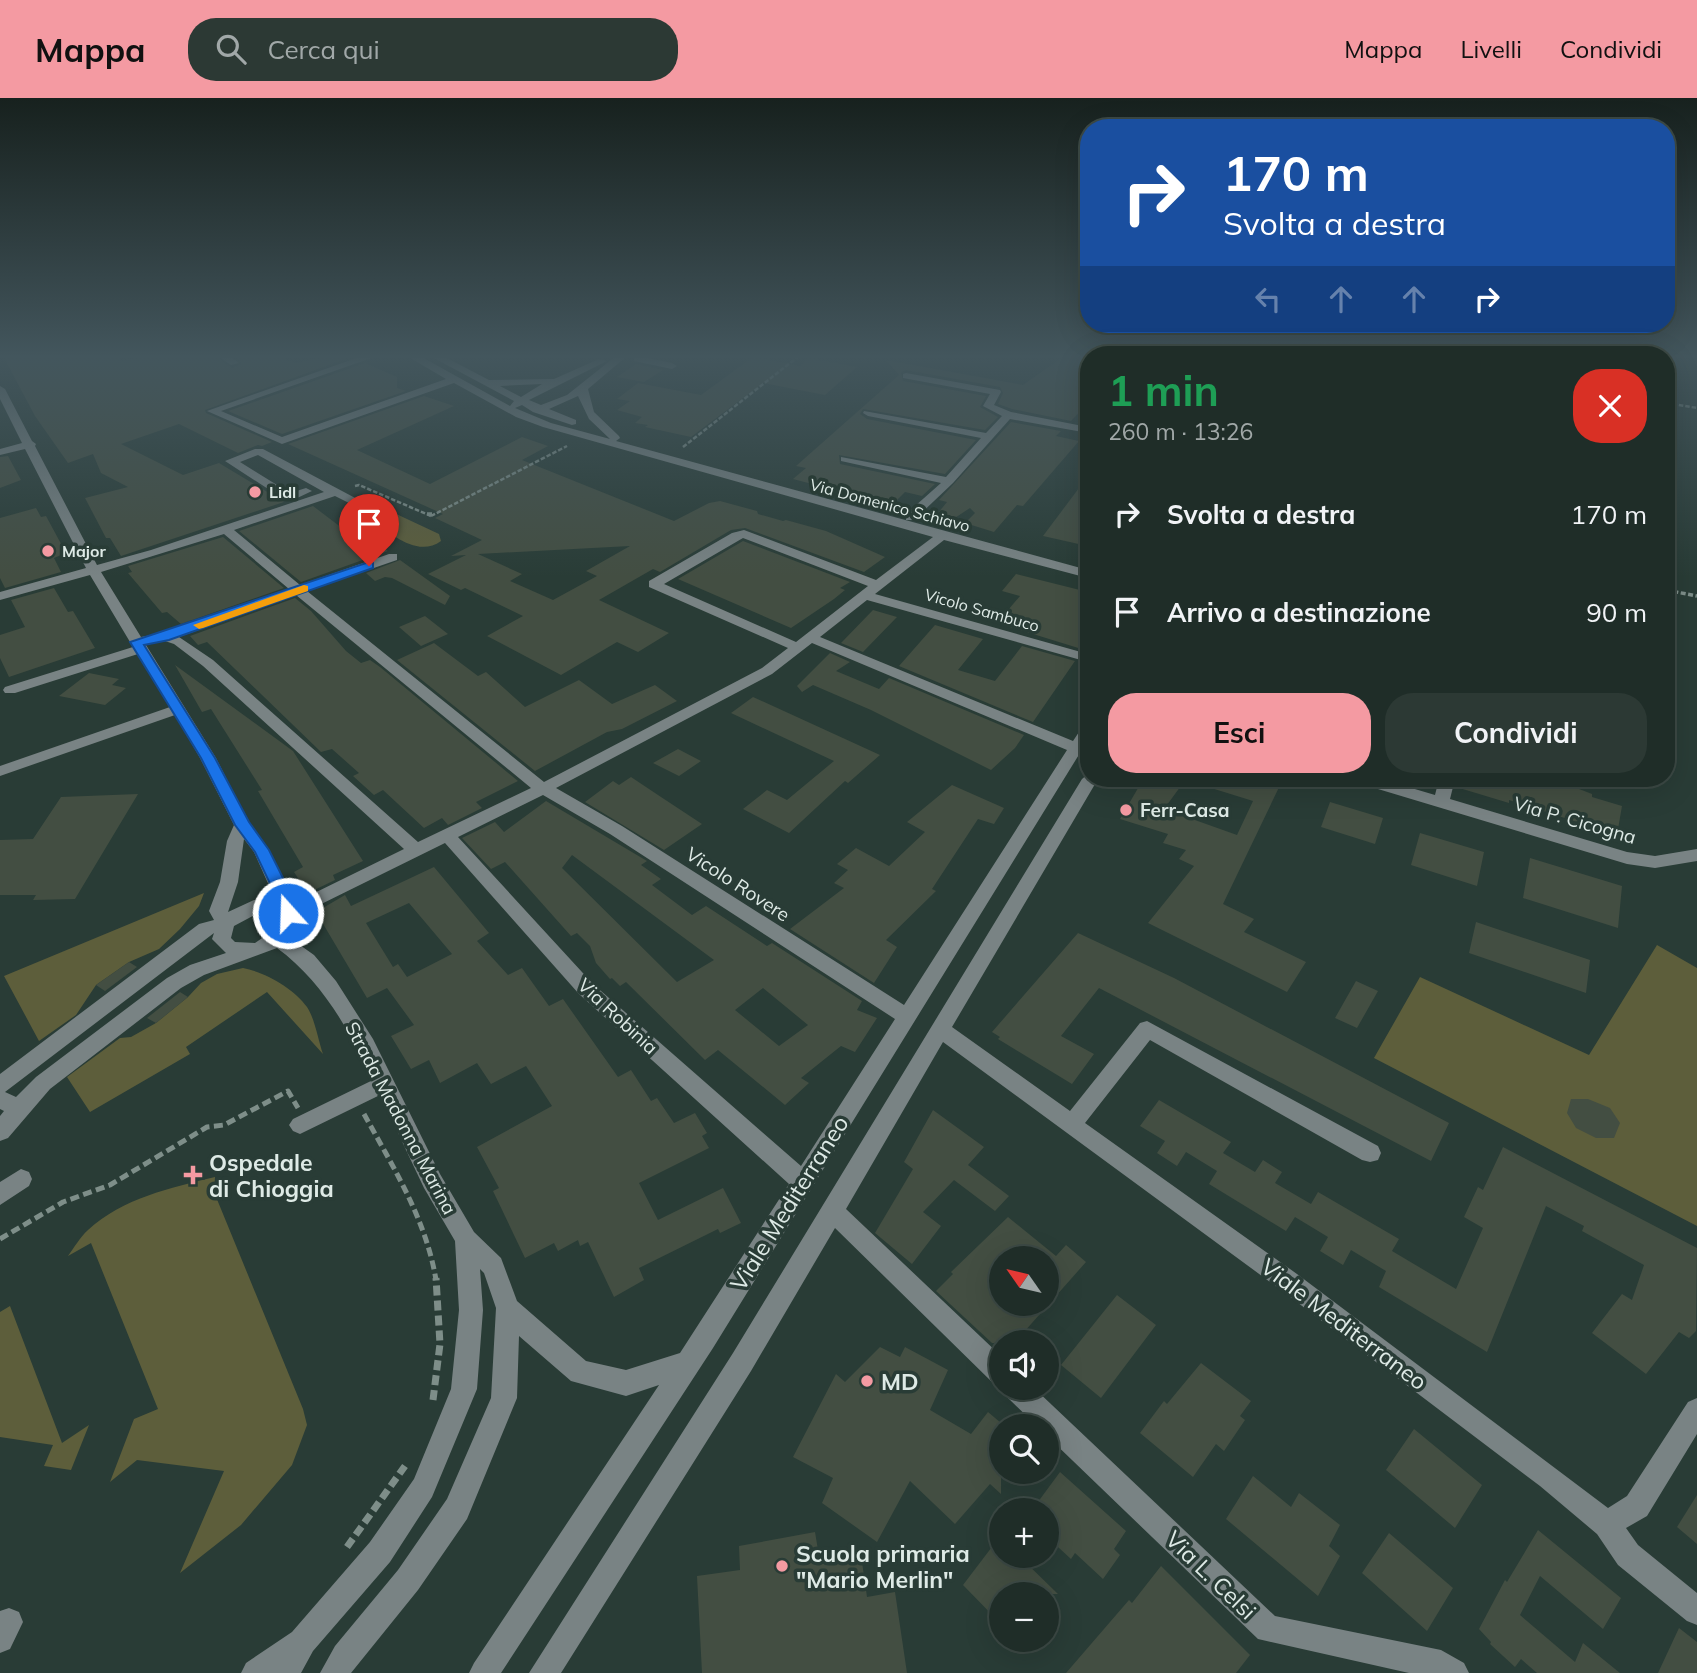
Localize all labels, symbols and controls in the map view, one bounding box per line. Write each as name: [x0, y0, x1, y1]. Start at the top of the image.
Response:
search box: [188, 18, 678, 81]
text: Mappa: [35, 29, 146, 70]
icon: search: [212, 30, 250, 68]
text: Cerca qui: [268, 33, 380, 66]
text: Mappa: [1344, 34, 1422, 64]
text: Livelli: [1460, 34, 1522, 64]
text: Condividi: [1560, 34, 1662, 64]
text: 170 m: [1223, 142, 1369, 203]
icon: right: [1108, 147, 1199, 238]
text: Svolta a destra: [1223, 203, 1446, 243]
icon: left: [1249, 280, 1287, 318]
icon: ahead: [1322, 280, 1360, 318]
icon: ahead: [1395, 280, 1433, 318]
icon: right: [1468, 280, 1506, 318]
text: 1 min: [1108, 364, 1219, 417]
button: close: [1573, 369, 1647, 443]
text: 260 m · 13:26: [1108, 417, 1253, 446]
street label: Via Domenico Schiavo: [808, 474, 972, 536]
place label: Lidl: [269, 482, 296, 502]
marker: Lidl: [247, 484, 263, 500]
pin: [339, 494, 399, 566]
icon: right: [1108, 495, 1146, 533]
text: Svolta a destra: [1167, 498, 1355, 531]
text: 170 m: [1571, 498, 1647, 531]
icon: arrive: [350, 505, 388, 543]
place label: Major: [62, 541, 106, 561]
marker: Major: [40, 543, 56, 559]
street label: Vicolo Sambuco: [922, 584, 1042, 636]
icon: arrive: [1108, 593, 1146, 631]
text: Arrivo a destinazione: [1167, 596, 1431, 629]
text: 90 m: [1586, 596, 1647, 629]
button: Esci: [1108, 693, 1371, 773]
button: Condividi: [1385, 693, 1647, 773]
street label: Via P. Cicogna: [1511, 791, 1639, 849]
place label: Ferr-Casa: [1140, 798, 1230, 822]
marker: Ferr-Casa: [1118, 802, 1134, 818]
street label: Vicolo Rovere: [681, 841, 795, 927]
position arrow: [251, 876, 325, 950]
street label: Via Robinia: [573, 973, 663, 1059]
street label: Strada Madonna Marina: [340, 1018, 462, 1218]
street label: Viale Mediterraneo: [724, 1110, 854, 1296]
place label: Ospedale di Chioggia: [209, 1148, 334, 1203]
marker: Ospedale di Chioggia: [183, 1165, 203, 1185]
north arrow: [989, 1246, 1059, 1316]
map controls: [989, 1246, 1059, 1652]
street label: Viale Mediterraneo: [1255, 1252, 1433, 1396]
button: sound: [989, 1330, 1059, 1400]
place label: MD: [881, 1367, 919, 1396]
marker: MD: [859, 1373, 875, 1389]
button: search: [989, 1414, 1059, 1484]
button: +: [989, 1498, 1059, 1568]
street label: Via L. Celsi: [1160, 1525, 1262, 1625]
place label: Scuola primaria "Mario Merlin": [796, 1539, 970, 1594]
marker: Scuola primaria "Mario Merlin": [774, 1558, 790, 1574]
button: −: [989, 1582, 1059, 1652]

